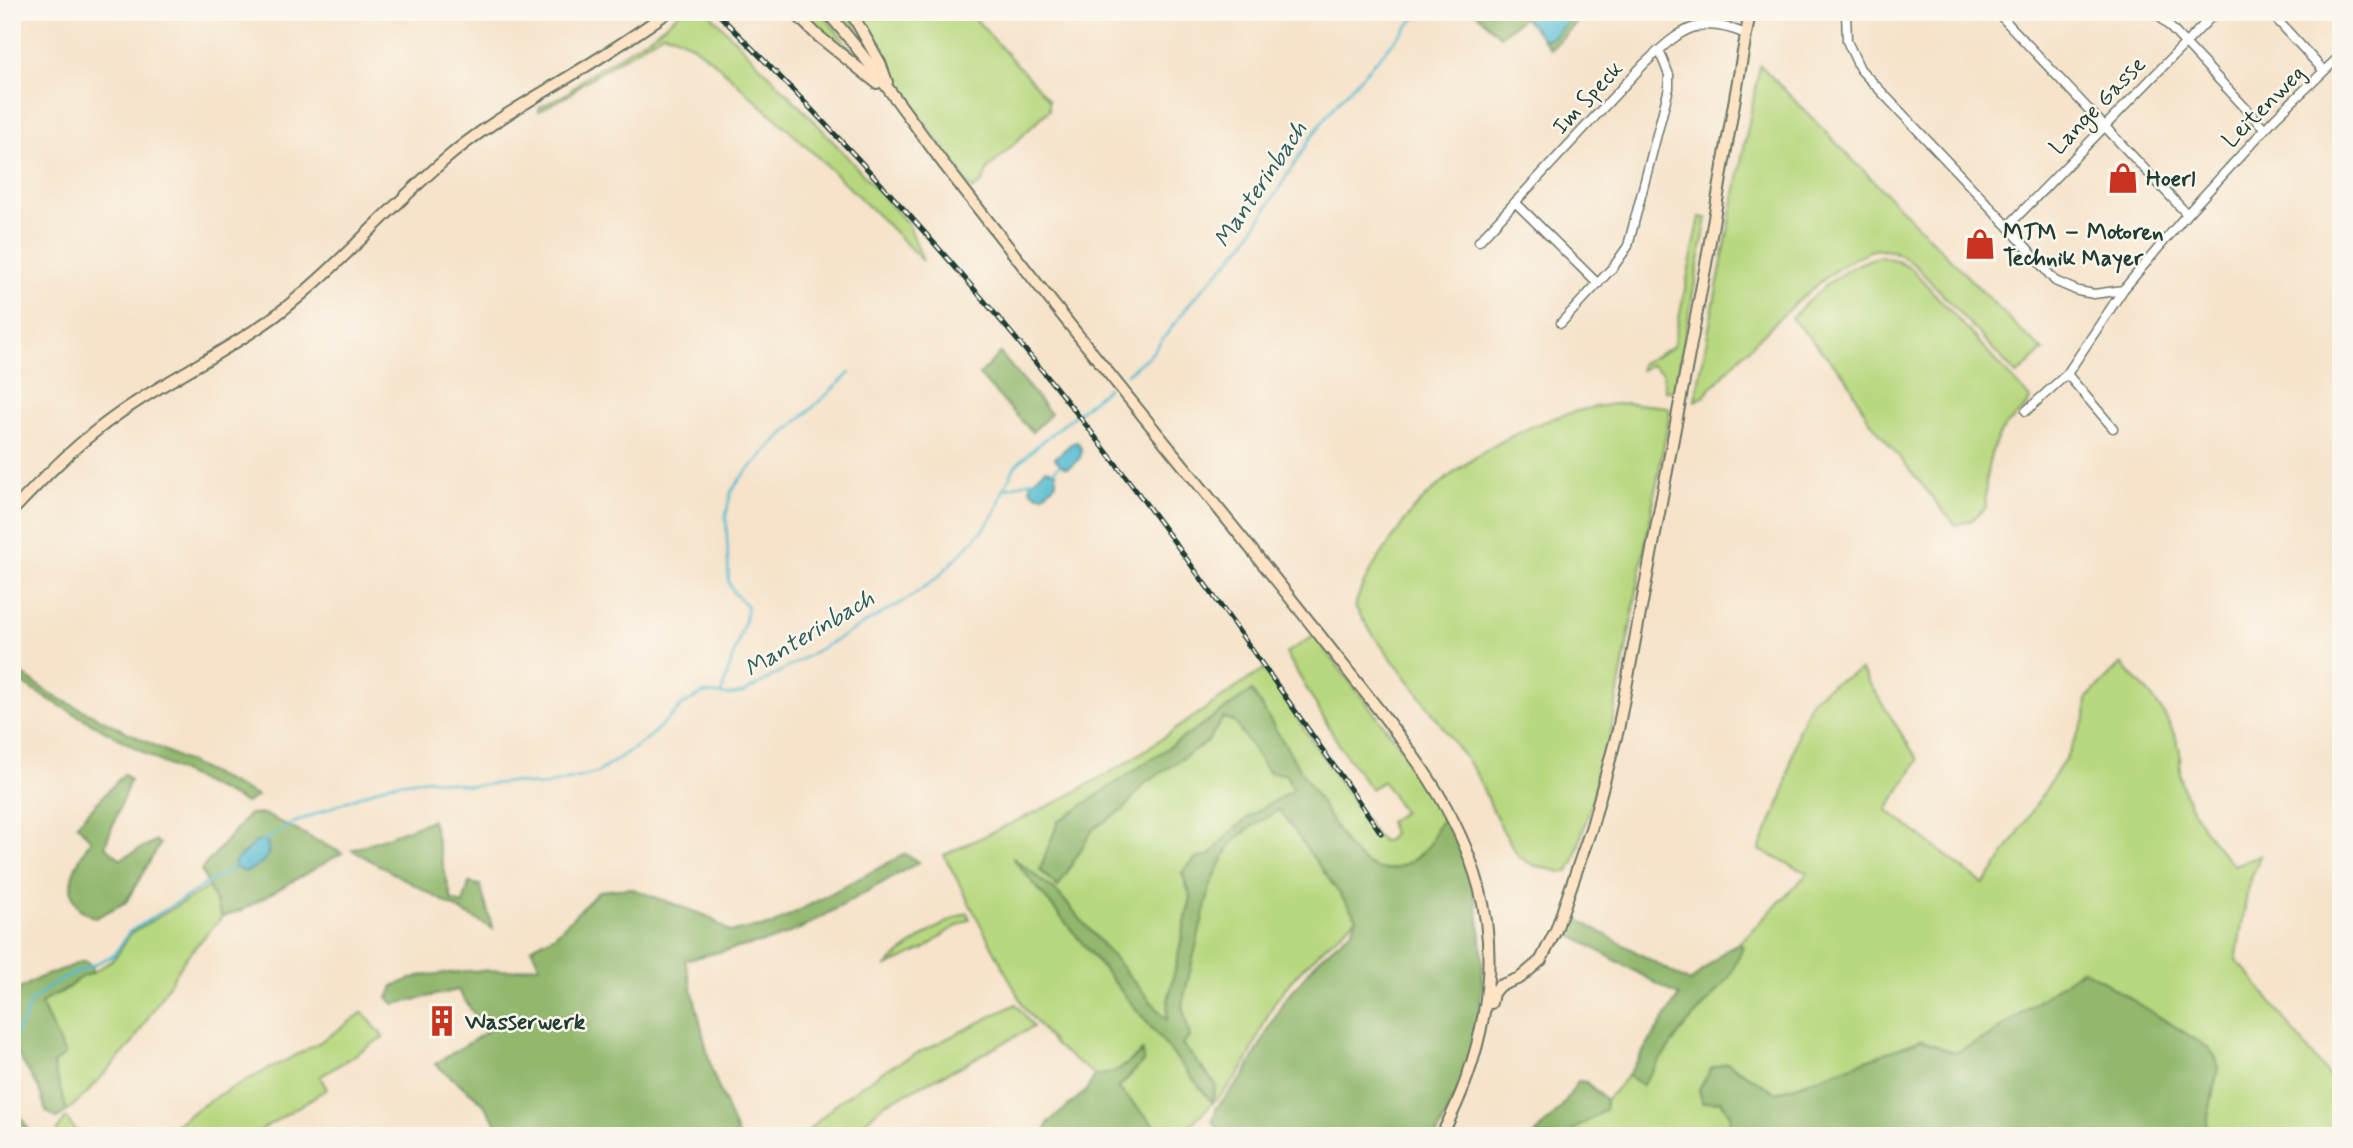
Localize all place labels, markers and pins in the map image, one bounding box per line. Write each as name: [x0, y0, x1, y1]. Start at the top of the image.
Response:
shop icon: Hoerl: [2106, 161, 2140, 195]
place label: Hoerl: [2146, 165, 2196, 195]
place label: MTM – Motoren Technik Mayer: [2003, 218, 2164, 274]
shop icon: MTM – Motoren Technik Mayer: [1963, 227, 1997, 261]
building icon: Wasserwerk: [425, 1004, 459, 1038]
place label: Wasserwerk: [464, 1008, 586, 1038]

